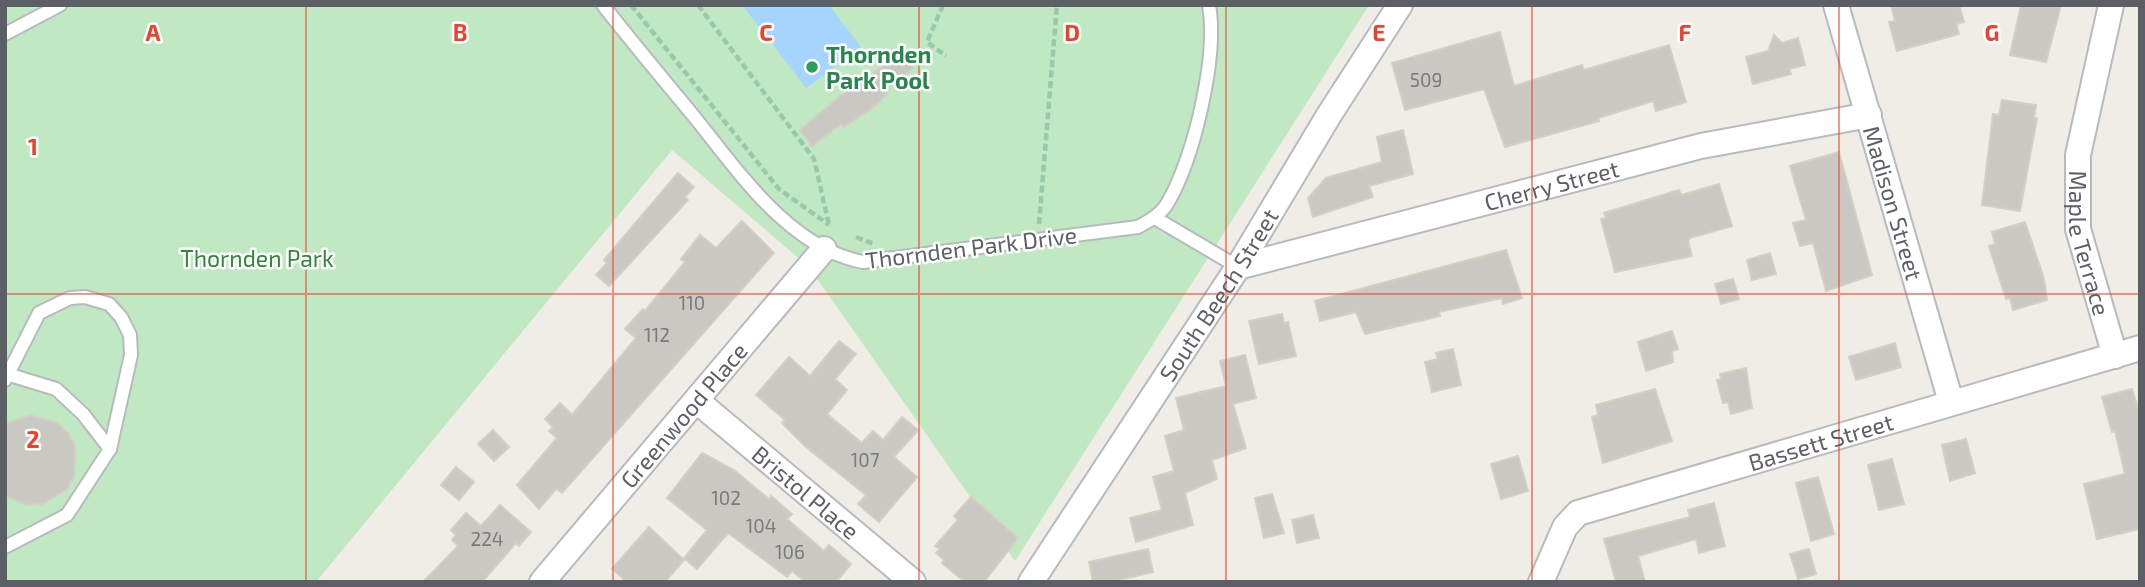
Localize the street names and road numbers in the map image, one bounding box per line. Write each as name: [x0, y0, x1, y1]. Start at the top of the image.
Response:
street label: Madison Street: [1858, 123, 1929, 283]
street label: Cherry Street: [1481, 154, 1622, 216]
street label: Maple Terrace: [2063, 171, 2116, 319]
street label: South Beech Street: [1153, 203, 1284, 386]
street label: Thornden Park Drive: [864, 220, 1078, 274]
street label: Greenwood Place: [614, 337, 753, 493]
street label: Bassett Street: [1745, 407, 1896, 476]
street label: Bristol Place: [747, 440, 865, 545]

